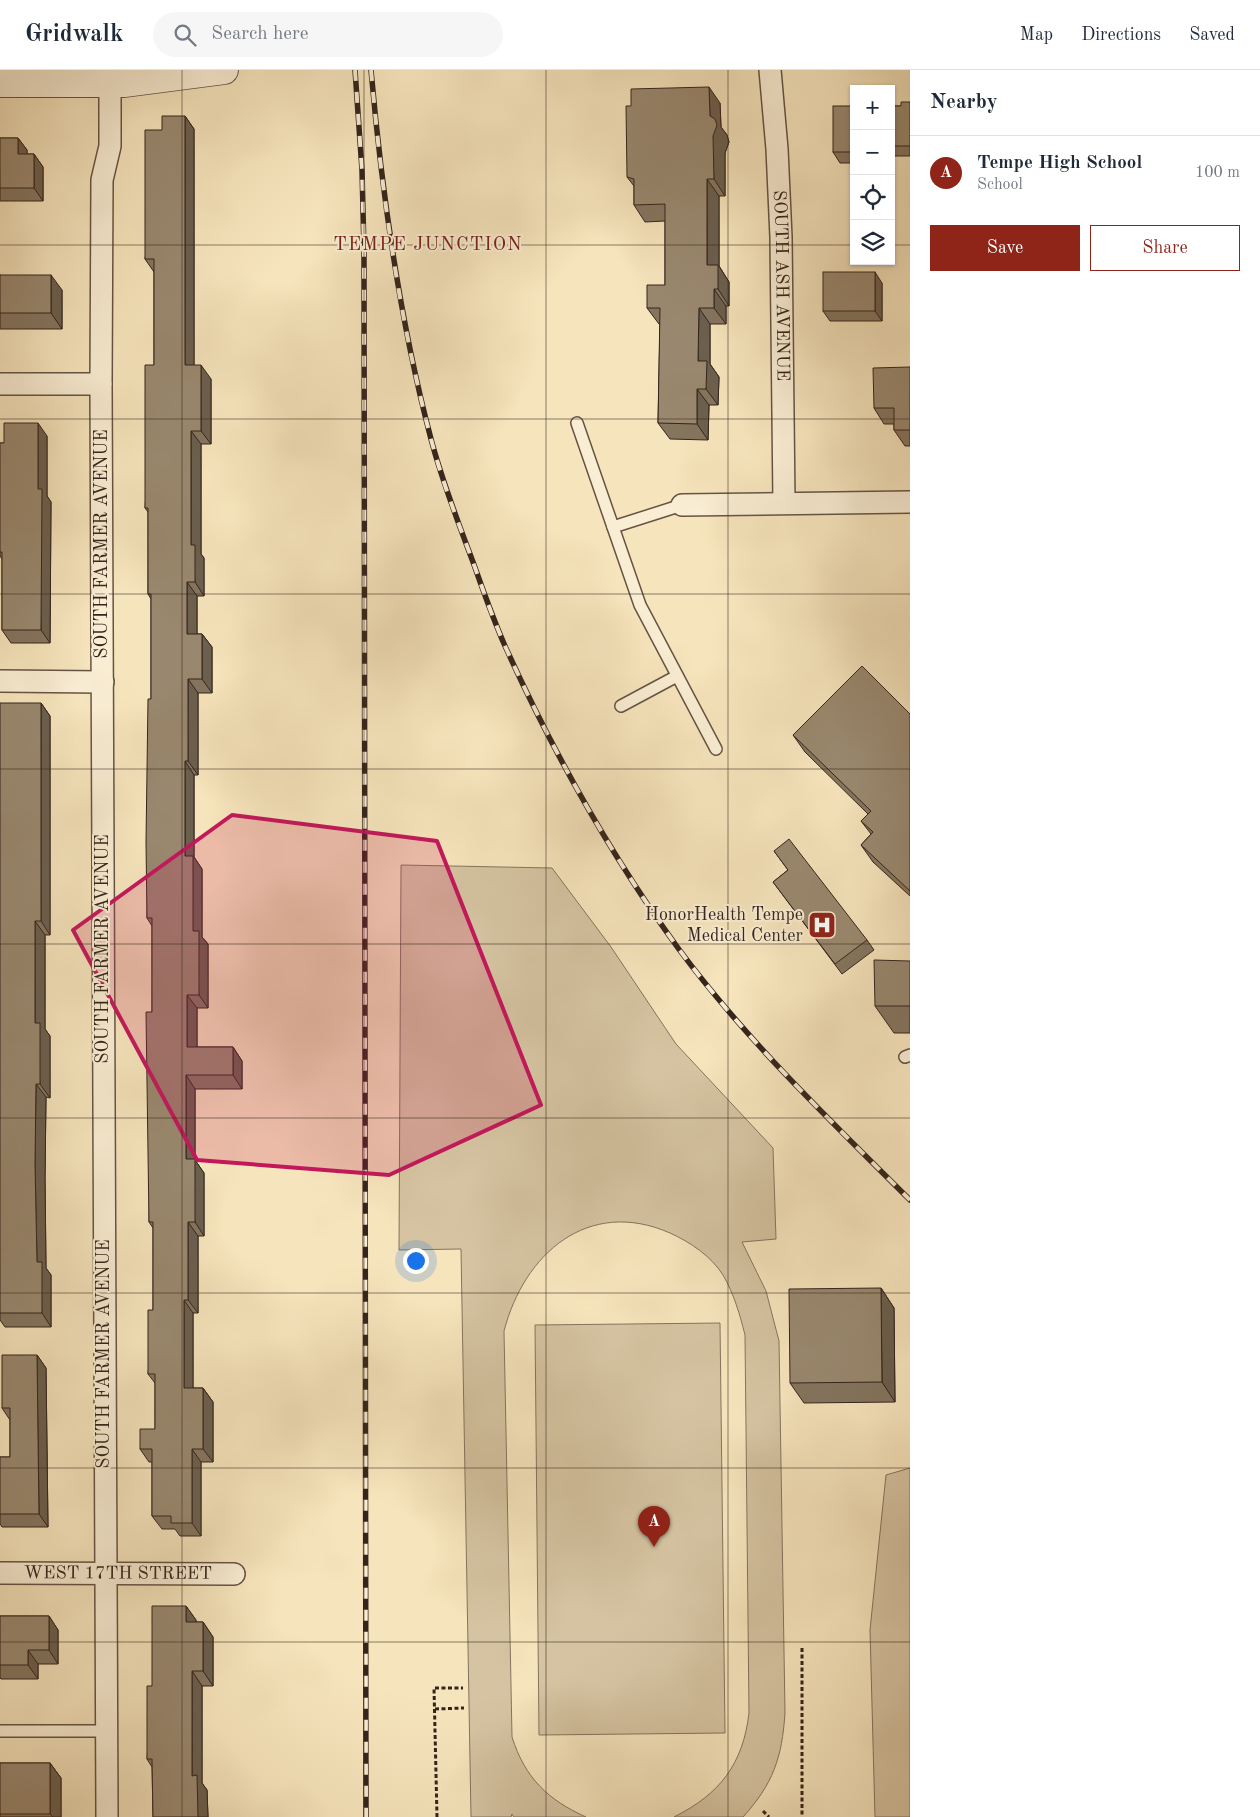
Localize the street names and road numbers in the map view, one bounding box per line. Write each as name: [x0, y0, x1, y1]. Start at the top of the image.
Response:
street label: SOUTH ASH AVENUE: [770, 190, 792, 381]
street label: SOUTH FARMER AVENUE: [93, 429, 111, 659]
street label: SOUTH FARMER AVENUE: [94, 834, 112, 1064]
street label: SOUTH FARMER AVENUE: [95, 1239, 113, 1469]
street label: WEST 17TH STREET: [24, 1564, 212, 1583]

